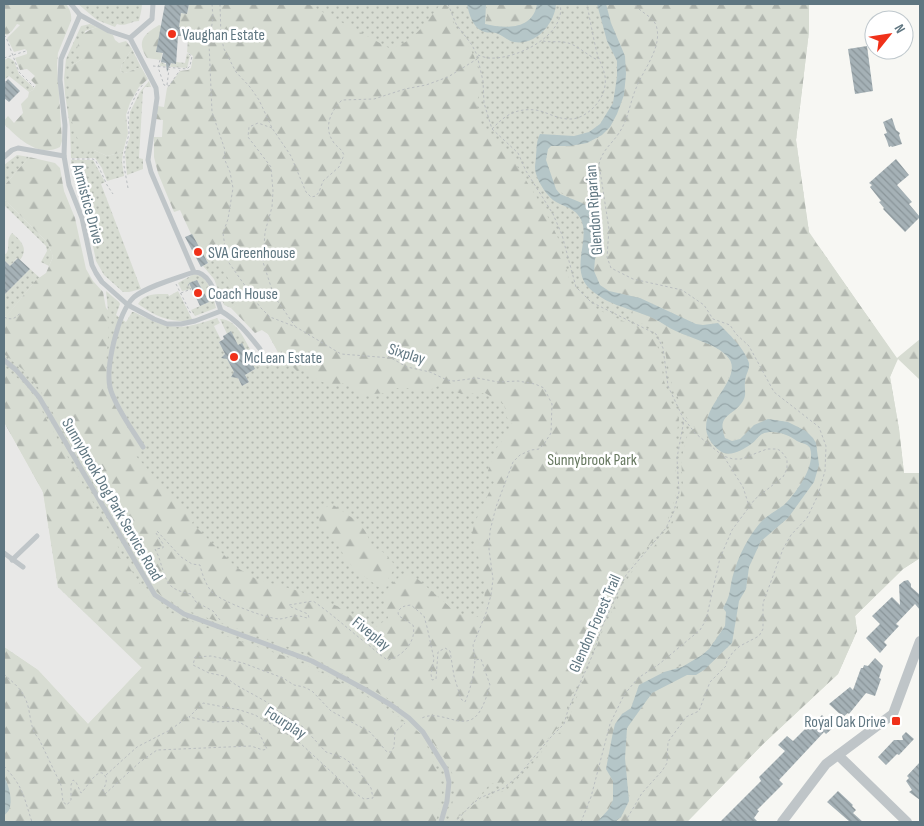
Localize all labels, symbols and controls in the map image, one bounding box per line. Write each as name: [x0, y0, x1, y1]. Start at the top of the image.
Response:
north arrow: [864, 10, 914, 60]
text: N: [891, 21, 909, 36]
place label: Vaughan Estate: [182, 26, 265, 45]
marker: Vaughan Estate: [166, 28, 178, 40]
street label: Armistice Drive: [68, 161, 107, 246]
street label: Glendon Riparian: [582, 164, 607, 256]
place label: SVA Greenhouse: [208, 244, 295, 263]
marker: SVA Greenhouse: [192, 246, 204, 258]
place label: Coach House: [208, 285, 278, 304]
marker: Coach House: [192, 287, 204, 299]
street label: Sixplay: [386, 340, 427, 369]
place label: McLean Estate: [244, 349, 322, 368]
marker: McLean Estate: [228, 351, 240, 363]
street label: Sunnybrook Dog Park Service Road: [57, 415, 166, 585]
park label: Sunnybrook Park: [547, 451, 637, 470]
street label: Glendon Forest Trail: [565, 572, 625, 676]
street label: Fiveplay: [348, 613, 394, 655]
street label: Fourplay: [261, 703, 309, 744]
place label: Royal Oak Drive: [804, 713, 886, 732]
marker: Royal Oak Drive: [890, 715, 902, 727]

